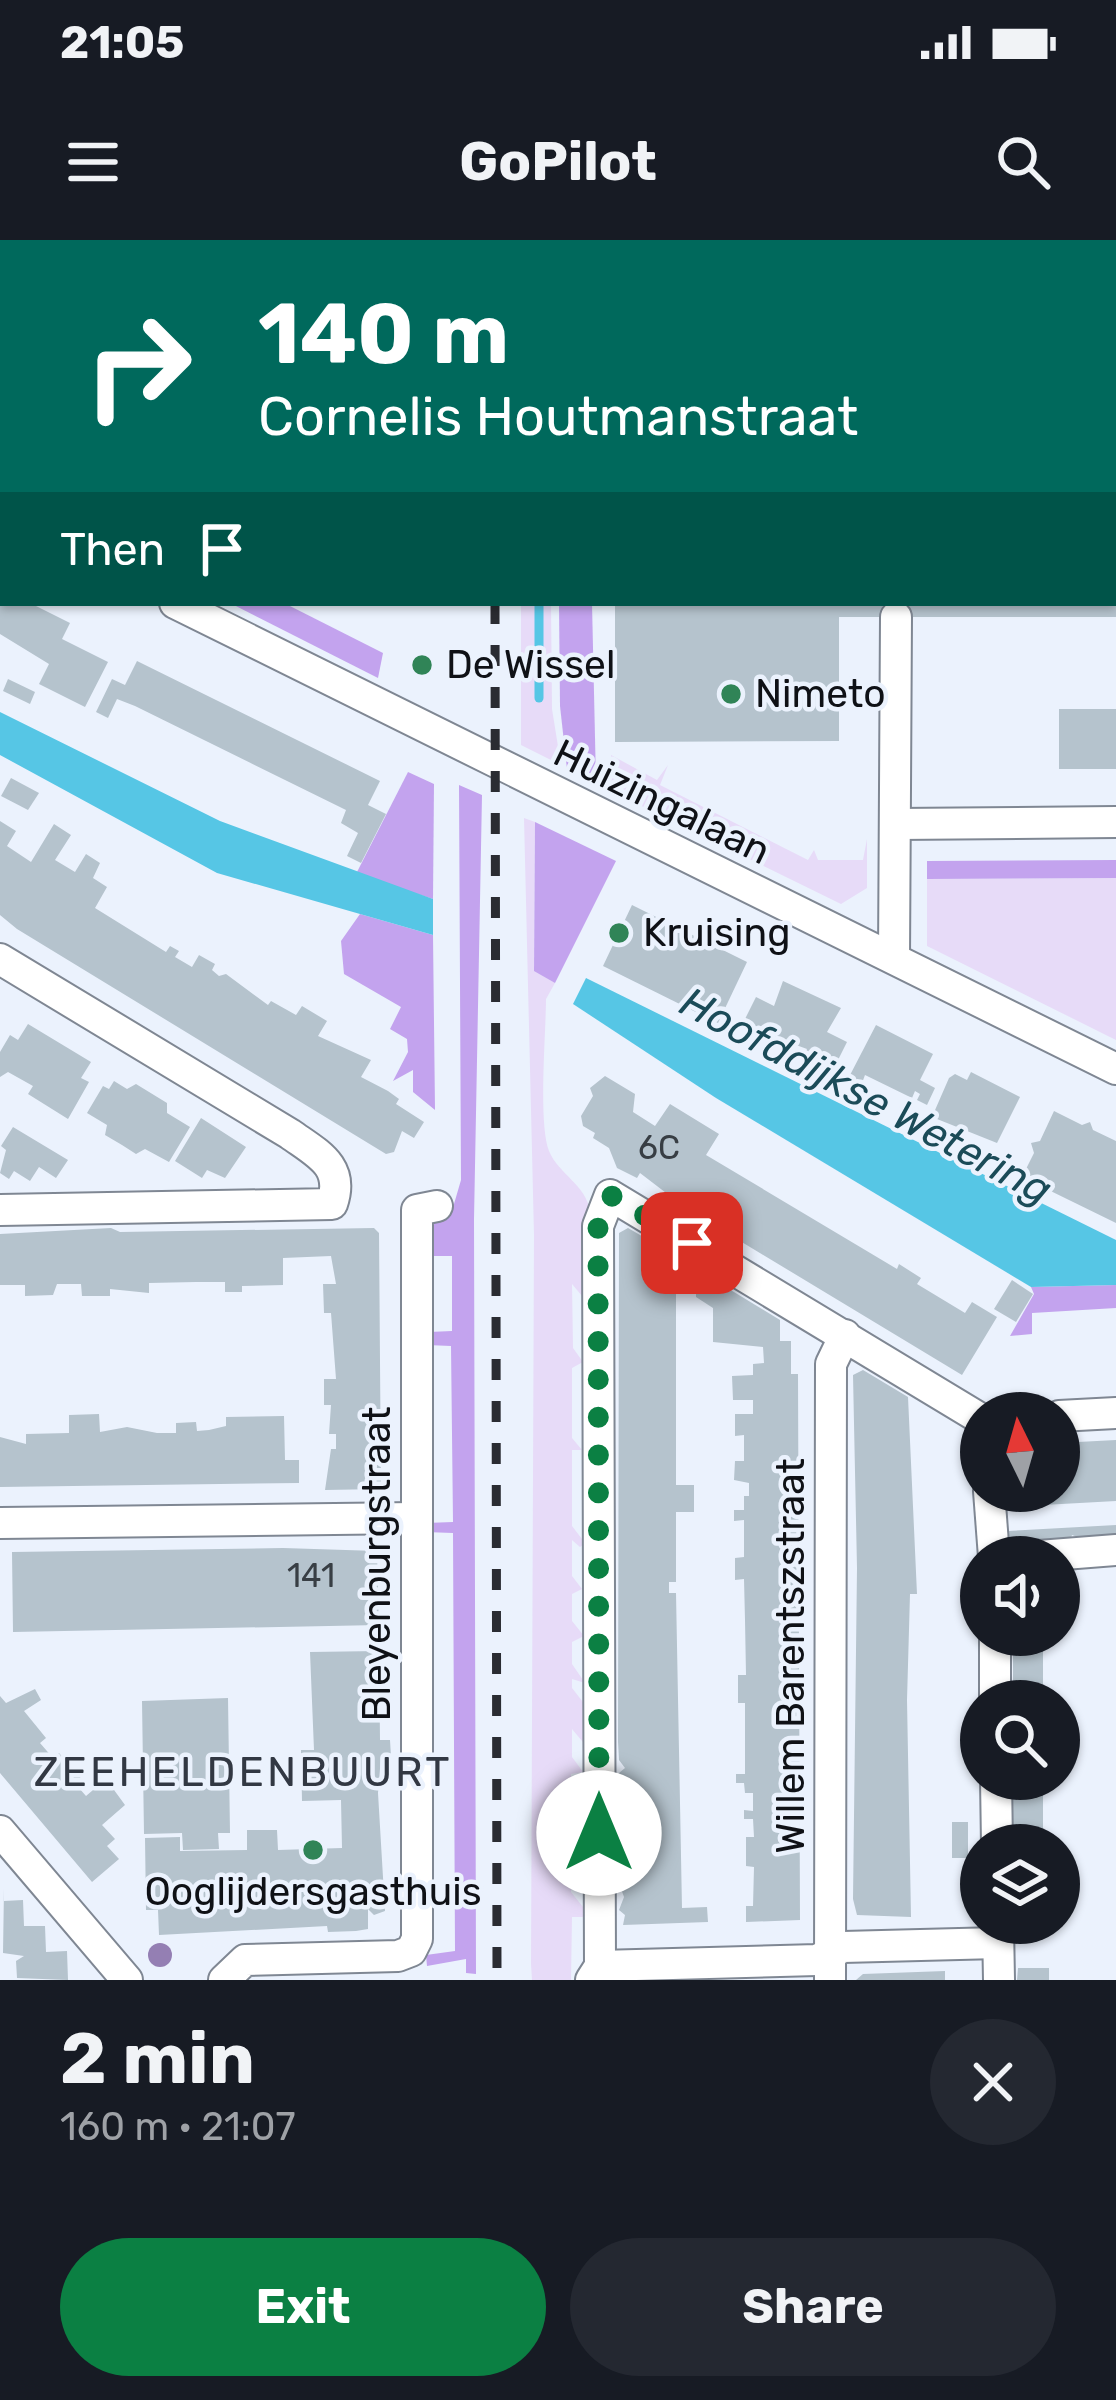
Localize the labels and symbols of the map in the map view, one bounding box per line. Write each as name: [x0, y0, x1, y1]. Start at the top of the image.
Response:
place label: De Wissel: [446, 642, 615, 688]
marker: De Wissel: [409, 652, 435, 678]
place label: Nimeto: [755, 671, 886, 717]
marker: Nimeto: [718, 681, 744, 707]
street label: Huizingalaan: [546, 730, 778, 874]
place label: Kruising: [643, 910, 790, 956]
marker: Kruising: [606, 920, 632, 946]
water label: Hoofddijkse Wetering: [672, 977, 1060, 1215]
house number: 6C: [638, 1128, 680, 1167]
pin: [641, 1192, 743, 1294]
north arrow: [960, 1392, 1080, 1512]
street label: Bleyenburgstraat: [354, 1406, 400, 1722]
street label: Willem Barentszstraat: [768, 1458, 814, 1854]
house number: 141: [287, 1556, 335, 1595]
district label: ZEEHELDENBUURT: [33, 1747, 453, 1797]
position arrow: [536, 1770, 662, 1896]
marker: Ooglijdersgasthuis: [300, 1837, 326, 1863]
place label: Ooglijdersgasthuis: [144, 1869, 482, 1915]

